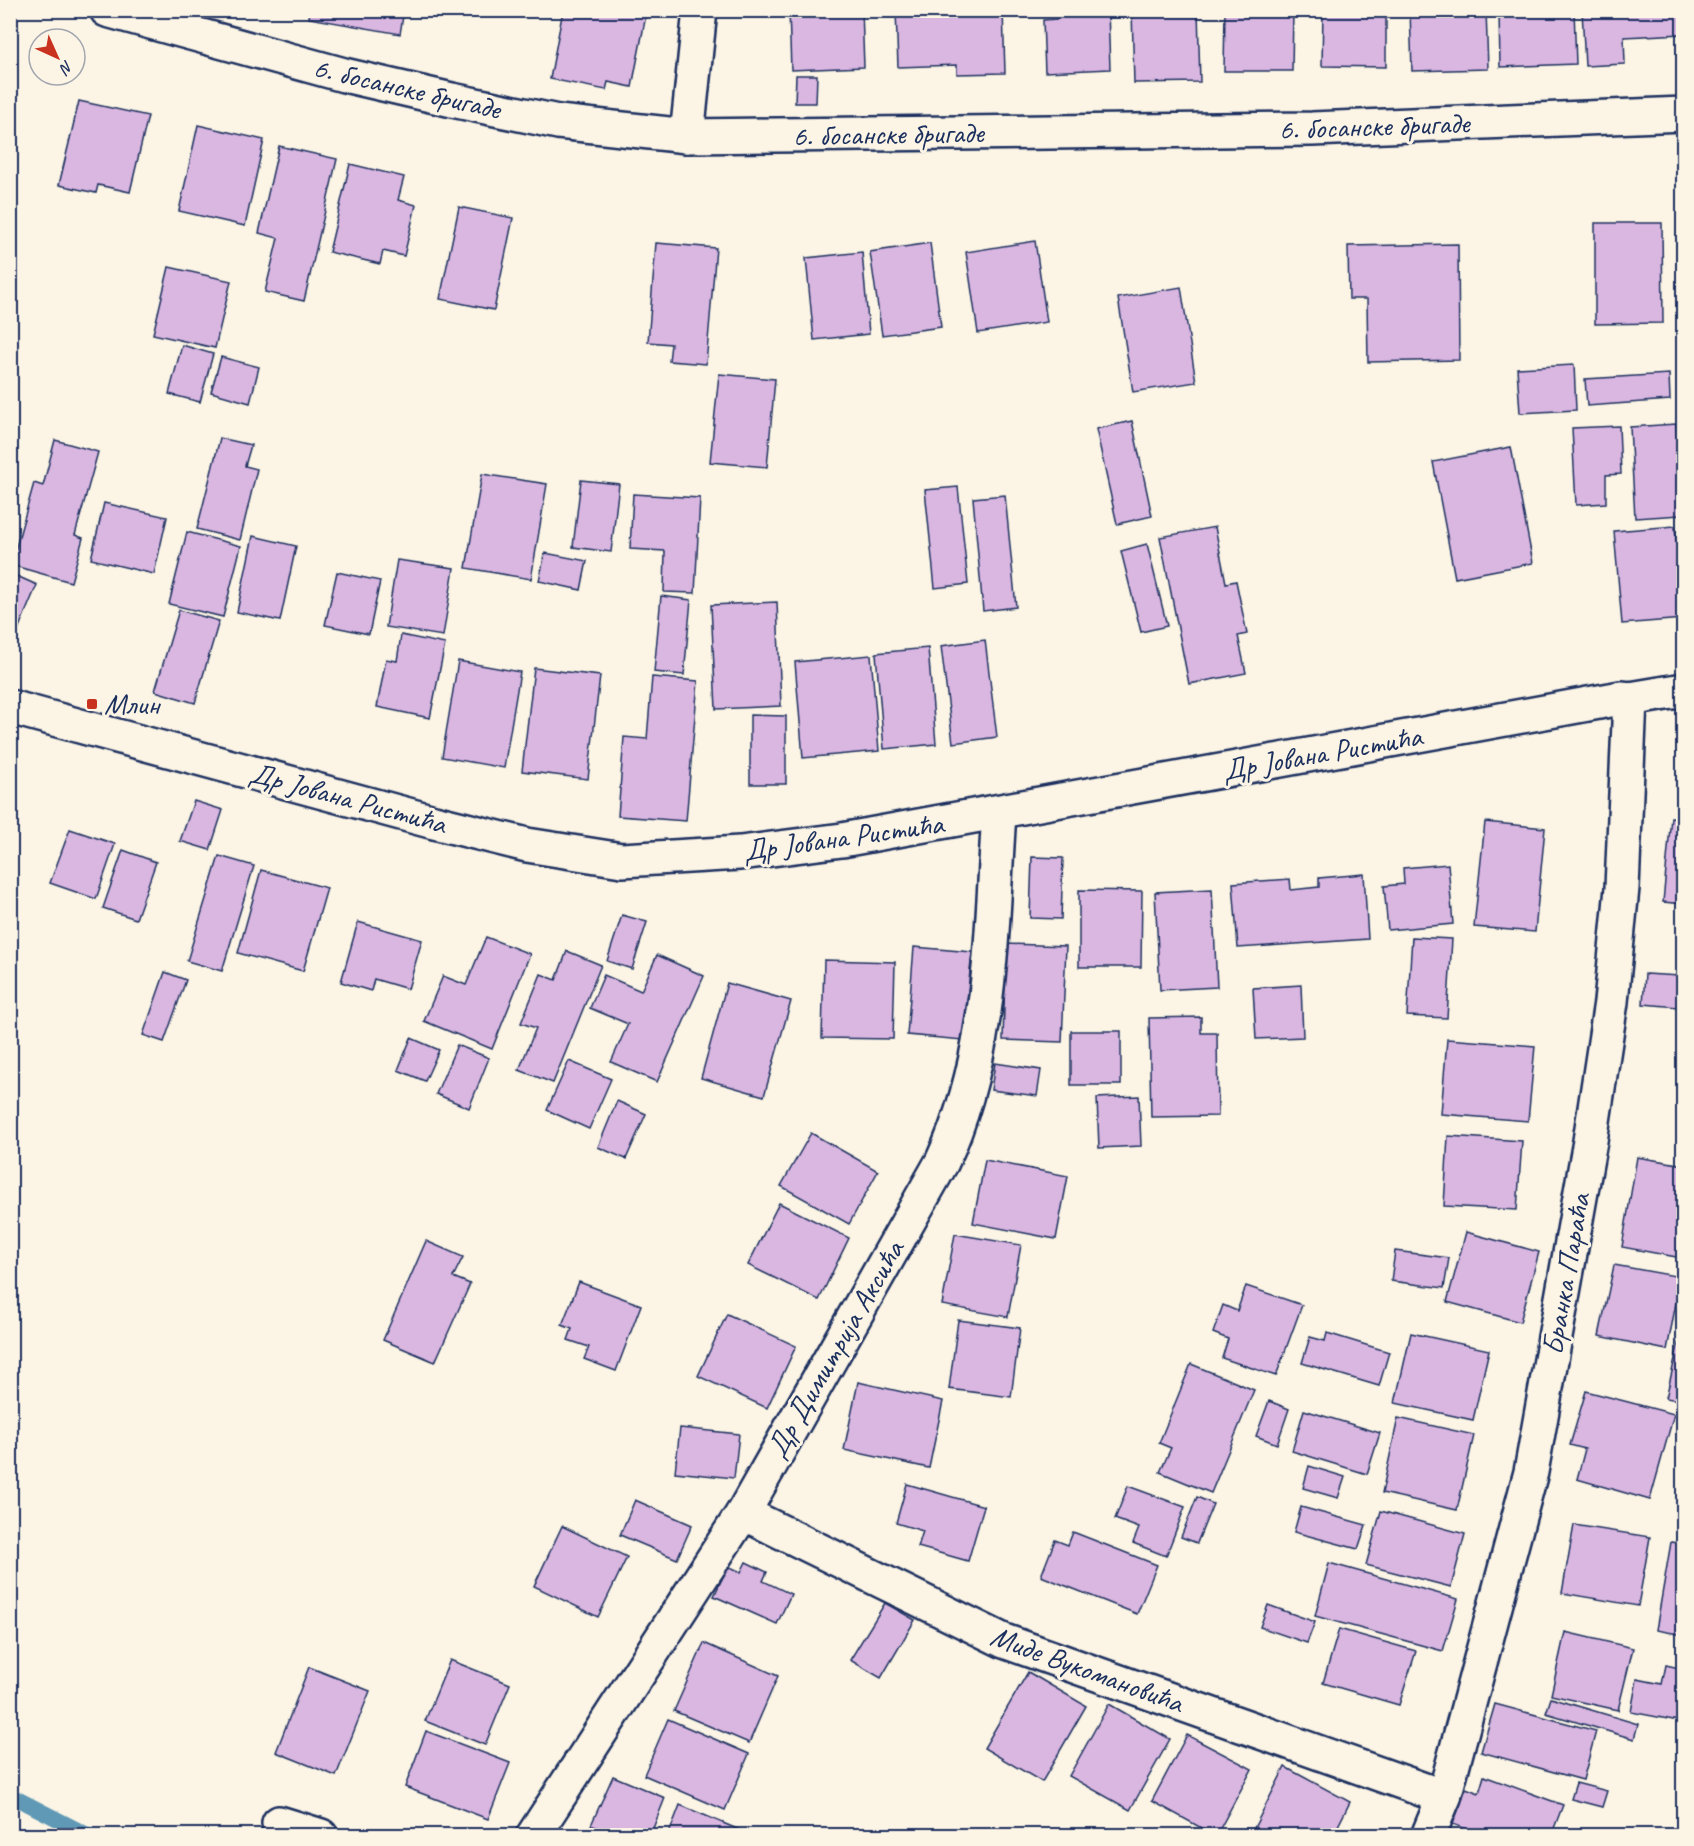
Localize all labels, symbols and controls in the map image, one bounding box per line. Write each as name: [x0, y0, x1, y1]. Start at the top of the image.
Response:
north arrow: [27, 27, 87, 87]
street label: 6. босанске бригаде: [310, 48, 507, 128]
text: N: [54, 56, 77, 80]
street label: 6. босанске бригаде: [1278, 104, 1472, 148]
street label: 6. босанске бригаде: [792, 113, 986, 155]
place label: Млин: [104, 685, 161, 723]
marker: Млин: [85, 697, 99, 711]
street label: Др Јована Ристића: [1219, 716, 1427, 789]
street label: Др Јована Ристића: [246, 754, 452, 843]
street label: Др Јована Ристића: [740, 804, 948, 870]
street label: Бранка Параћа: [1533, 1189, 1599, 1357]
street label: Др Димитрија Аксића: [757, 1232, 914, 1464]
street label: Миде Вукомановића: [986, 1617, 1190, 1722]

